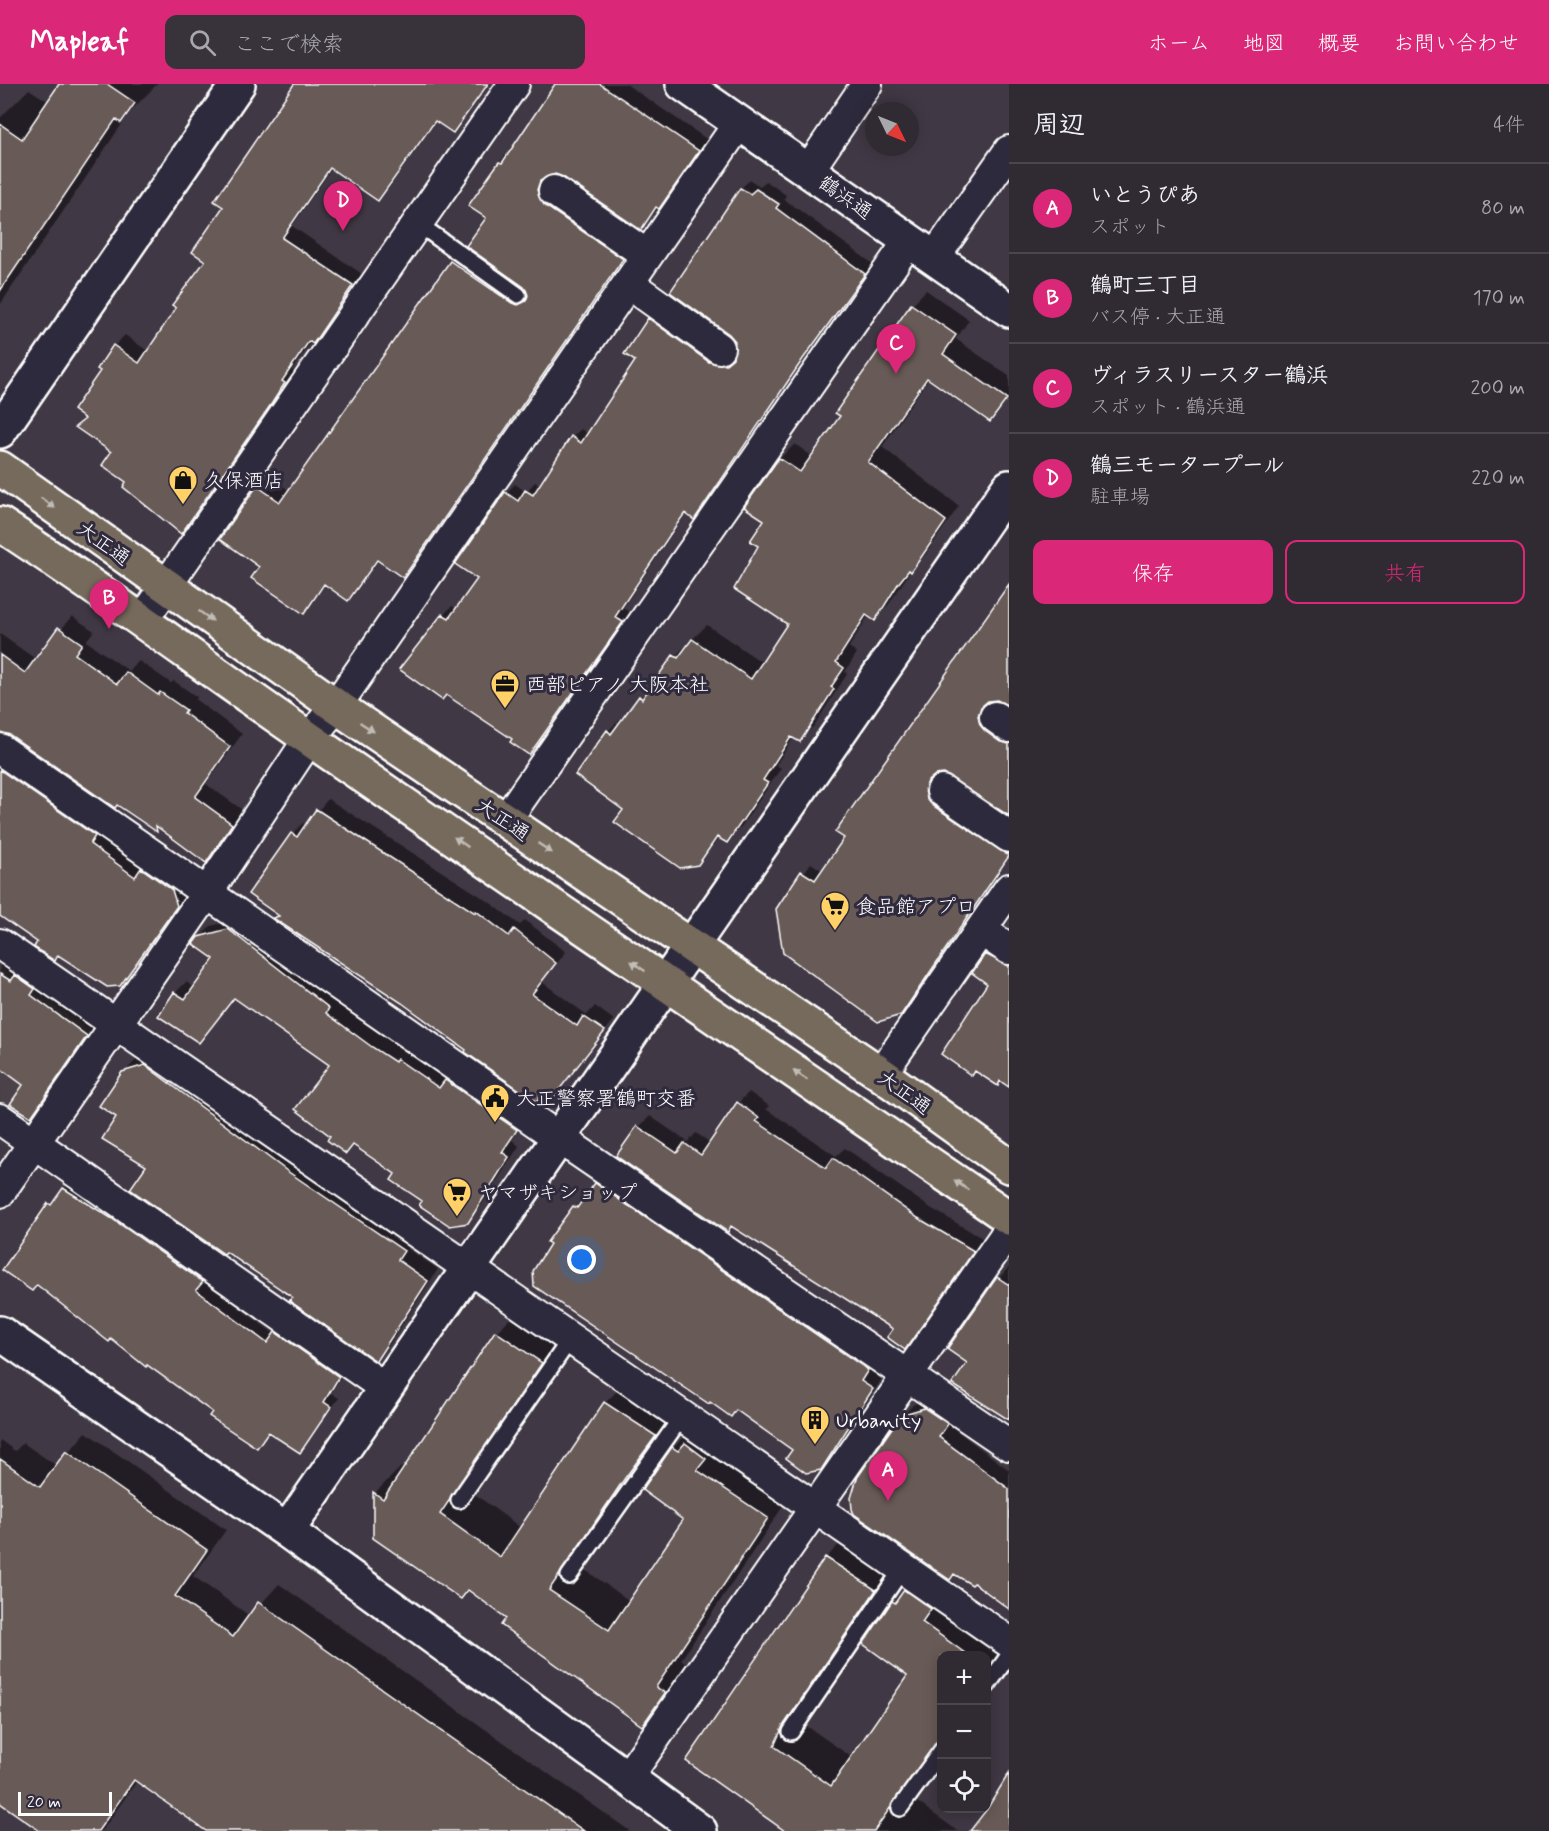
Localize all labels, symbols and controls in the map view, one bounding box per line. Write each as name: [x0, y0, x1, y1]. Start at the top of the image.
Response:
search box: [165, 15, 585, 69]
text: Mapleaf: [30, 24, 129, 61]
icon: search: [186, 26, 219, 59]
text: ホーム: [1148, 30, 1210, 58]
text: 地図: [1243, 30, 1285, 58]
text: 概要: [1318, 30, 1360, 58]
text: お問い合わせ: [1393, 30, 1519, 58]
text: ここで検索: [234, 31, 344, 59]
north arrow: [865, 102, 919, 156]
text: 周辺: [1033, 109, 1085, 143]
text: 4件: [1493, 112, 1525, 139]
street label: 鶴浜通: [813, 170, 877, 226]
pin: D: [324, 182, 362, 231]
text: いとうぴあ: [1090, 182, 1200, 210]
text: A: [1046, 195, 1059, 222]
text: 80 m: [1481, 195, 1525, 222]
text: スポット: [1090, 214, 1170, 241]
text: 鶴町三丁目: [1090, 272, 1200, 300]
text: B: [1046, 285, 1059, 312]
text: 170 m: [1473, 285, 1525, 312]
text: バス停 · 大正通: [1090, 304, 1225, 331]
pin: C: [876, 324, 916, 374]
text: ヴィラスリースター鶴浜: [1090, 362, 1328, 390]
text: C: [1045, 375, 1060, 402]
text: 200 m: [1470, 375, 1525, 402]
text: スポット · 鶴浜通: [1090, 394, 1245, 421]
text: 鶴三モータープール: [1090, 452, 1285, 480]
shop icon: 久保酒店: [167, 464, 199, 506]
text: D: [1046, 465, 1059, 492]
text: 220 m: [1471, 465, 1525, 492]
place label: 久保酒店: [204, 468, 284, 495]
text: 駐車場: [1090, 484, 1150, 511]
one-way arrow: [40, 496, 55, 508]
street label: 大正通: [71, 516, 135, 573]
button: 保存: [1033, 540, 1273, 604]
button: 共有: [1285, 540, 1525, 604]
pin: B: [90, 580, 128, 629]
one-way arrow: [198, 610, 214, 622]
office icon: 西部ピアノ 大阪本社: [489, 668, 521, 710]
place label: 西部ピアノ 大阪本社: [526, 672, 709, 699]
one-way arrow: [358, 721, 374, 733]
street label: 大正通: [470, 792, 535, 848]
one-way arrow: [454, 836, 470, 848]
one-way arrow: [537, 842, 553, 854]
supermarket icon: 食品館アプロ: [819, 890, 851, 932]
place label: 食品館アプロ: [856, 894, 976, 921]
one-way arrow: [631, 960, 647, 972]
street label: 大正通: [872, 1065, 936, 1122]
one-way arrow: [792, 1069, 808, 1081]
public building icon: 大正警察署鶴町交番: [479, 1082, 511, 1124]
place label: 大正警察署鶴町交番: [516, 1086, 696, 1113]
supermarket icon: ヤマザキショップ: [441, 1176, 473, 1218]
one-way arrow: [953, 1179, 969, 1191]
place label: ヤマザキショップ: [478, 1180, 637, 1207]
your location: [567, 1245, 596, 1274]
building icon: Urbanity: [799, 1404, 831, 1446]
place label: Urbanity: [836, 1408, 921, 1435]
pin: A: [868, 1452, 908, 1501]
map controls: [937, 1651, 991, 1813]
button: +: [937, 1651, 991, 1705]
button: −: [937, 1705, 991, 1759]
button: locate: [937, 1759, 991, 1813]
scale bar: [18, 1789, 112, 1816]
text: 20 m: [27, 1792, 61, 1813]

